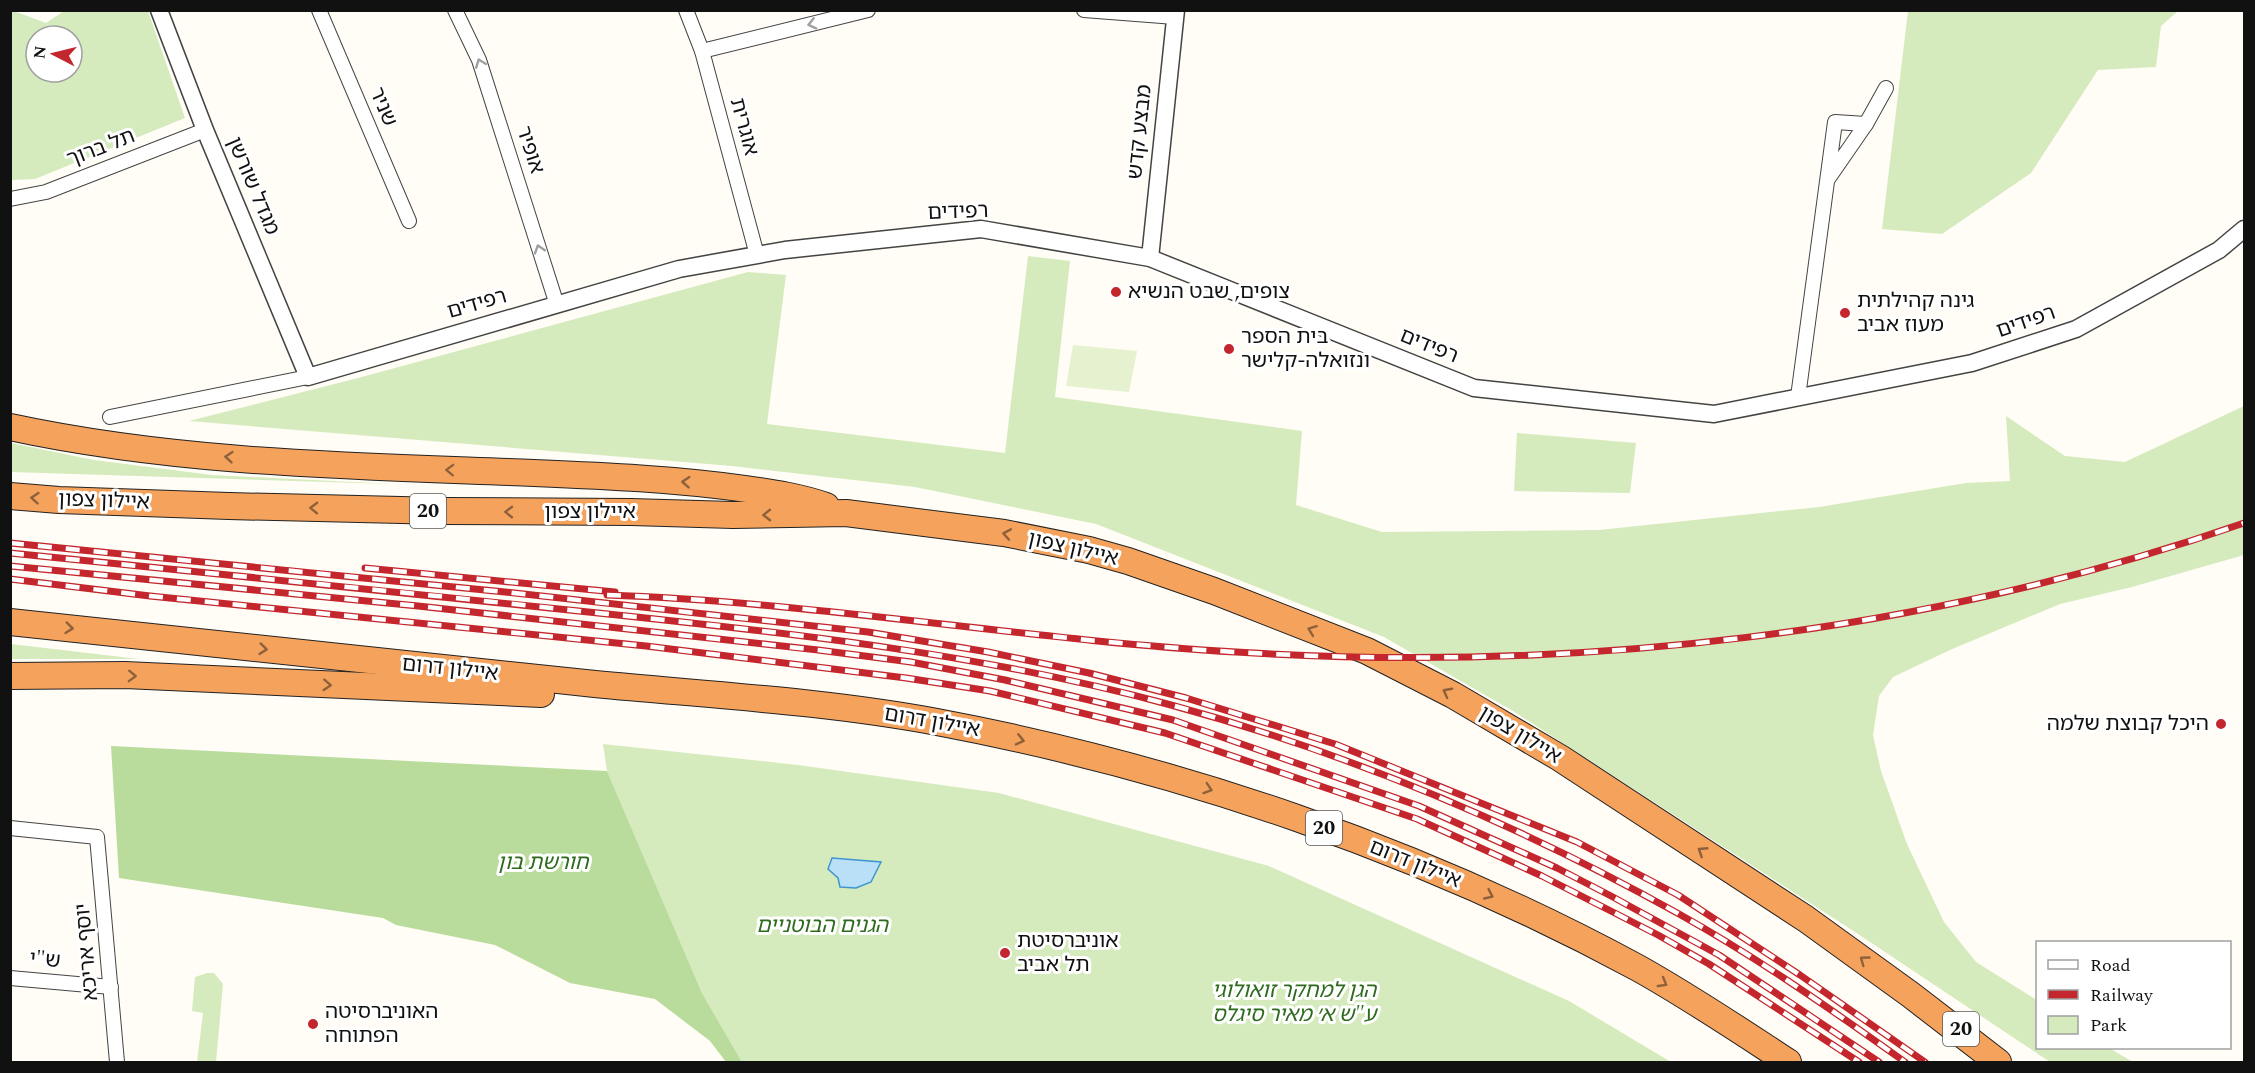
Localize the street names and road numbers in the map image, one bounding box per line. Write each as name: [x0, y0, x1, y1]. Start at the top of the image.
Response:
street label: שניר: [361, 82, 405, 132]
street label: מבצע קדש: [1119, 83, 1161, 181]
street label: אוגרית: [721, 95, 767, 159]
street label: תל ברוך: [62, 120, 140, 176]
street label: אופיר: [507, 122, 553, 178]
street label: מגדל שורשן: [218, 132, 288, 240]
street label: רפידים: [927, 195, 989, 229]
street label: רפידים: [443, 280, 511, 328]
street label: רפידים: [1992, 297, 2060, 347]
street label: רפידים: [1395, 320, 1463, 372]
street label: איילון צפון: [58, 483, 150, 519]
road number: 20: [410, 494, 446, 528]
street label: איילון צפון: [544, 496, 636, 528]
street label: איילון צפון: [1025, 523, 1121, 575]
street label: איילון דרום: [400, 648, 500, 690]
street label: איילון דרום: [882, 698, 982, 746]
street label: איילון צפון: [1472, 698, 1568, 772]
road number: 20: [1306, 811, 1342, 845]
street label: איילון דרום: [1364, 831, 1466, 897]
street label: יוסף אריכא: [67, 902, 107, 1002]
street label: ש"י: [28, 943, 62, 977]
road number: 20: [1943, 1012, 1979, 1046]

